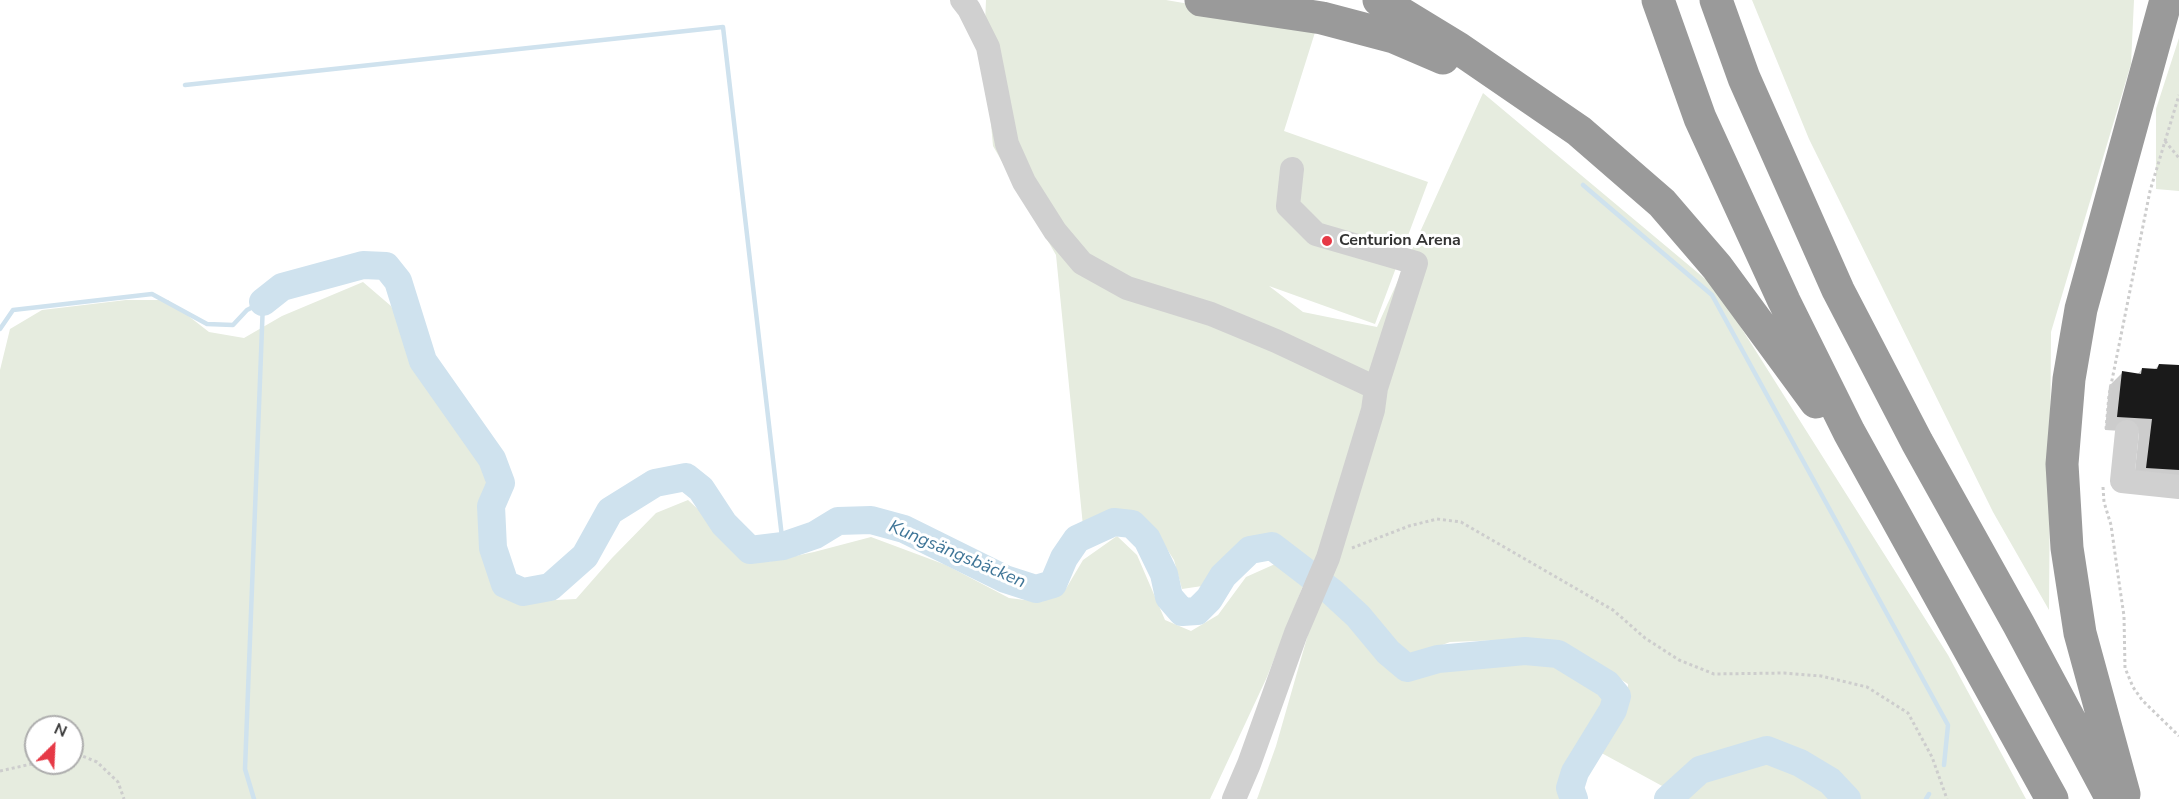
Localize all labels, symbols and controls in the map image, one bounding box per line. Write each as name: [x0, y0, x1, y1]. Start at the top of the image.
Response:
place label: Centurion Arena: [1339, 231, 1461, 251]
marker: Centurion Arena: [1320, 234, 1334, 248]
water label: Kungsängsbäcken: [885, 516, 1029, 594]
north arrow: [24, 715, 84, 775]
text: N: [51, 718, 70, 743]

